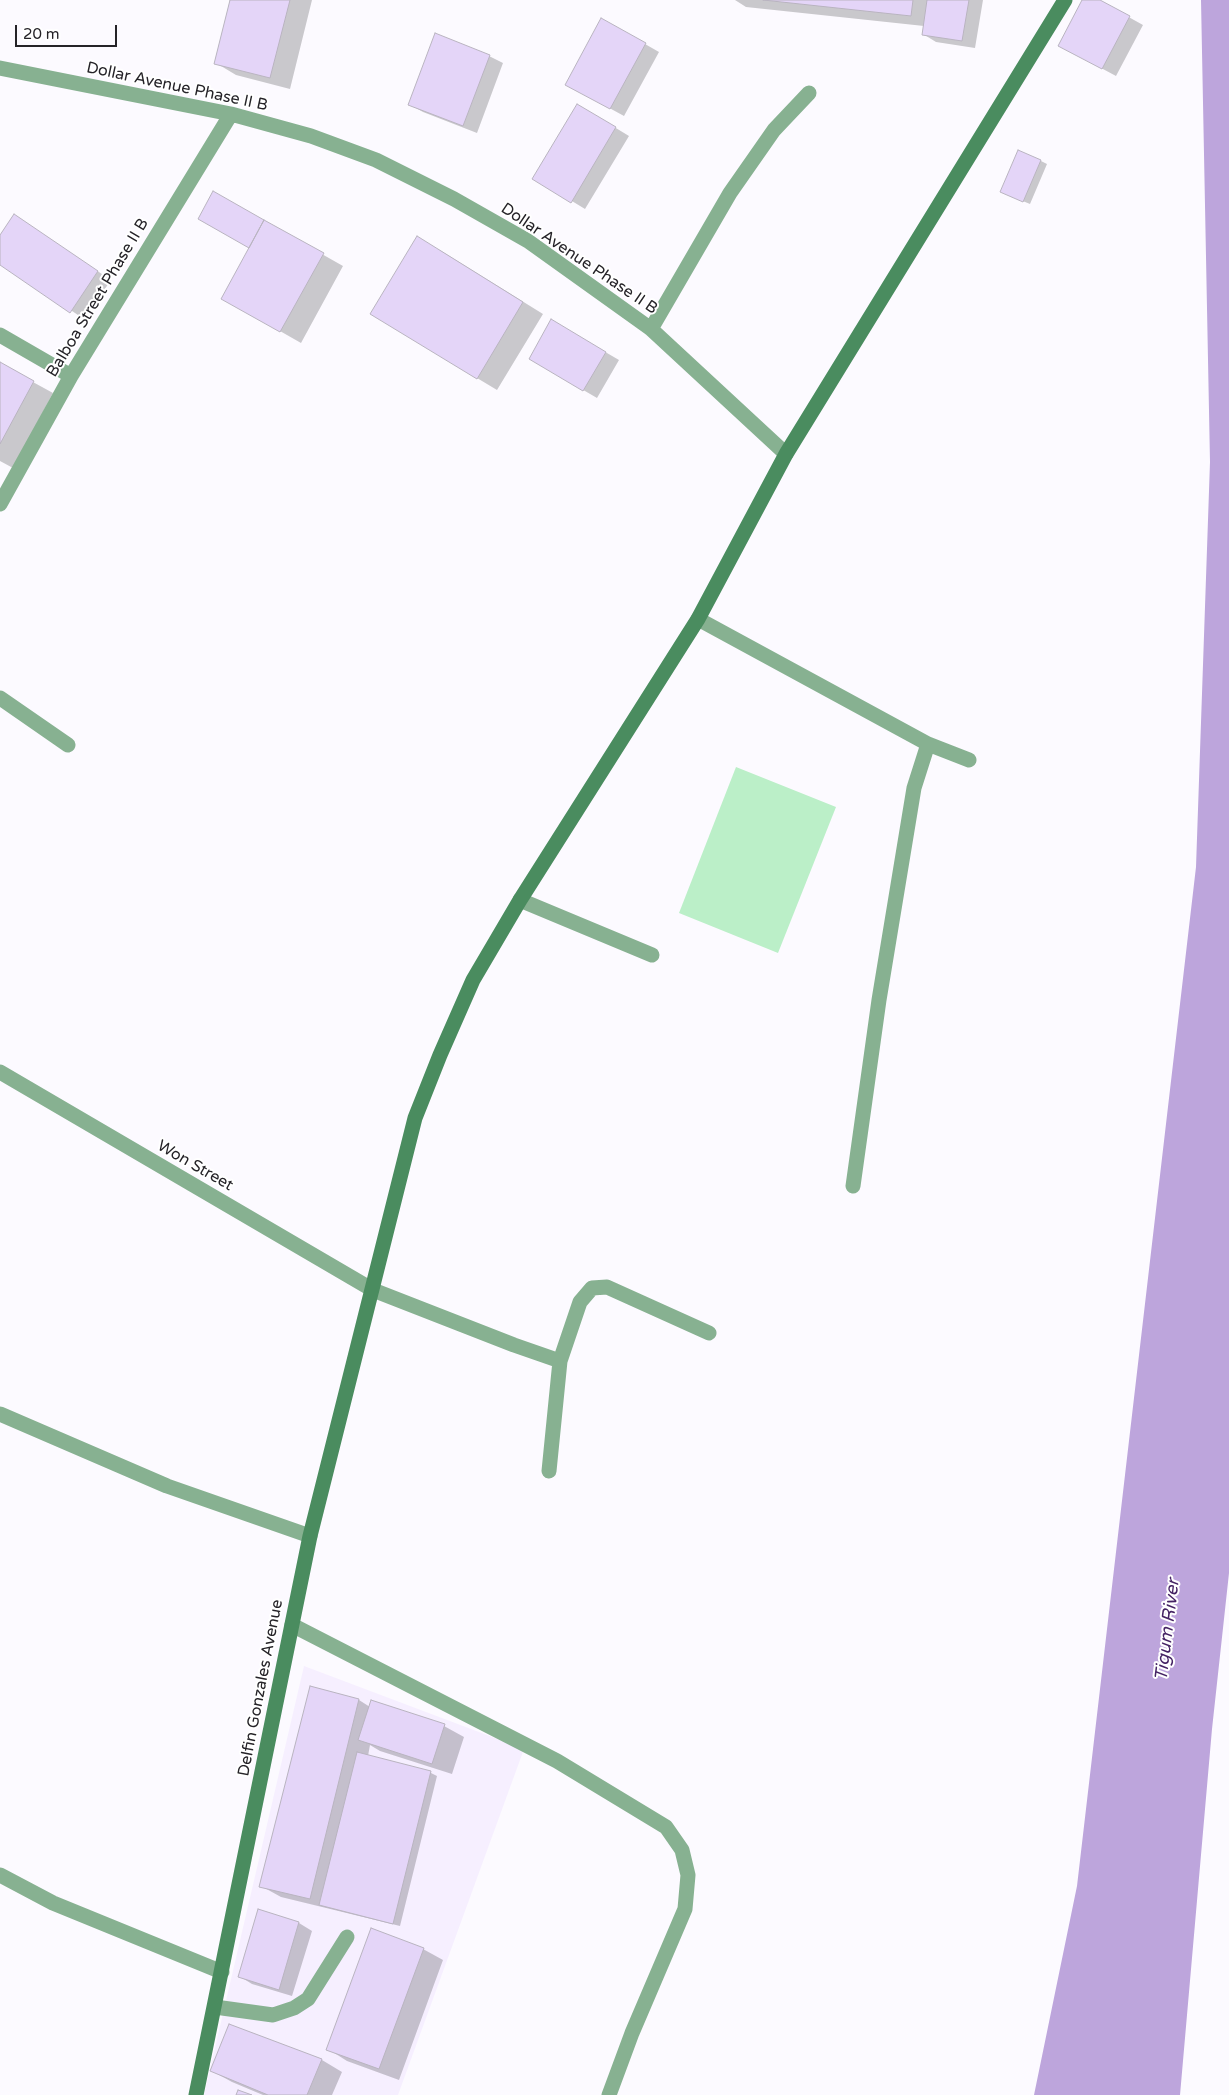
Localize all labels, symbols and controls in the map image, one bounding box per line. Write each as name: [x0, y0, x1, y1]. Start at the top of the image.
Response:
scale bar: [18, 15, 120, 47]
text: 20 m: [23, 25, 60, 43]
street label: Dollar Avenue Phase II B: [85, 58, 269, 116]
street label: Dollar Avenue Phase II B: [497, 199, 661, 319]
street label: Balboa Street Phase II B: [43, 215, 153, 381]
street label: Won Street: [153, 1136, 237, 1196]
water label: Tigum River: [1151, 1578, 1185, 1682]
street label: Delfin Gonzales Avenue: [234, 1598, 288, 1778]

